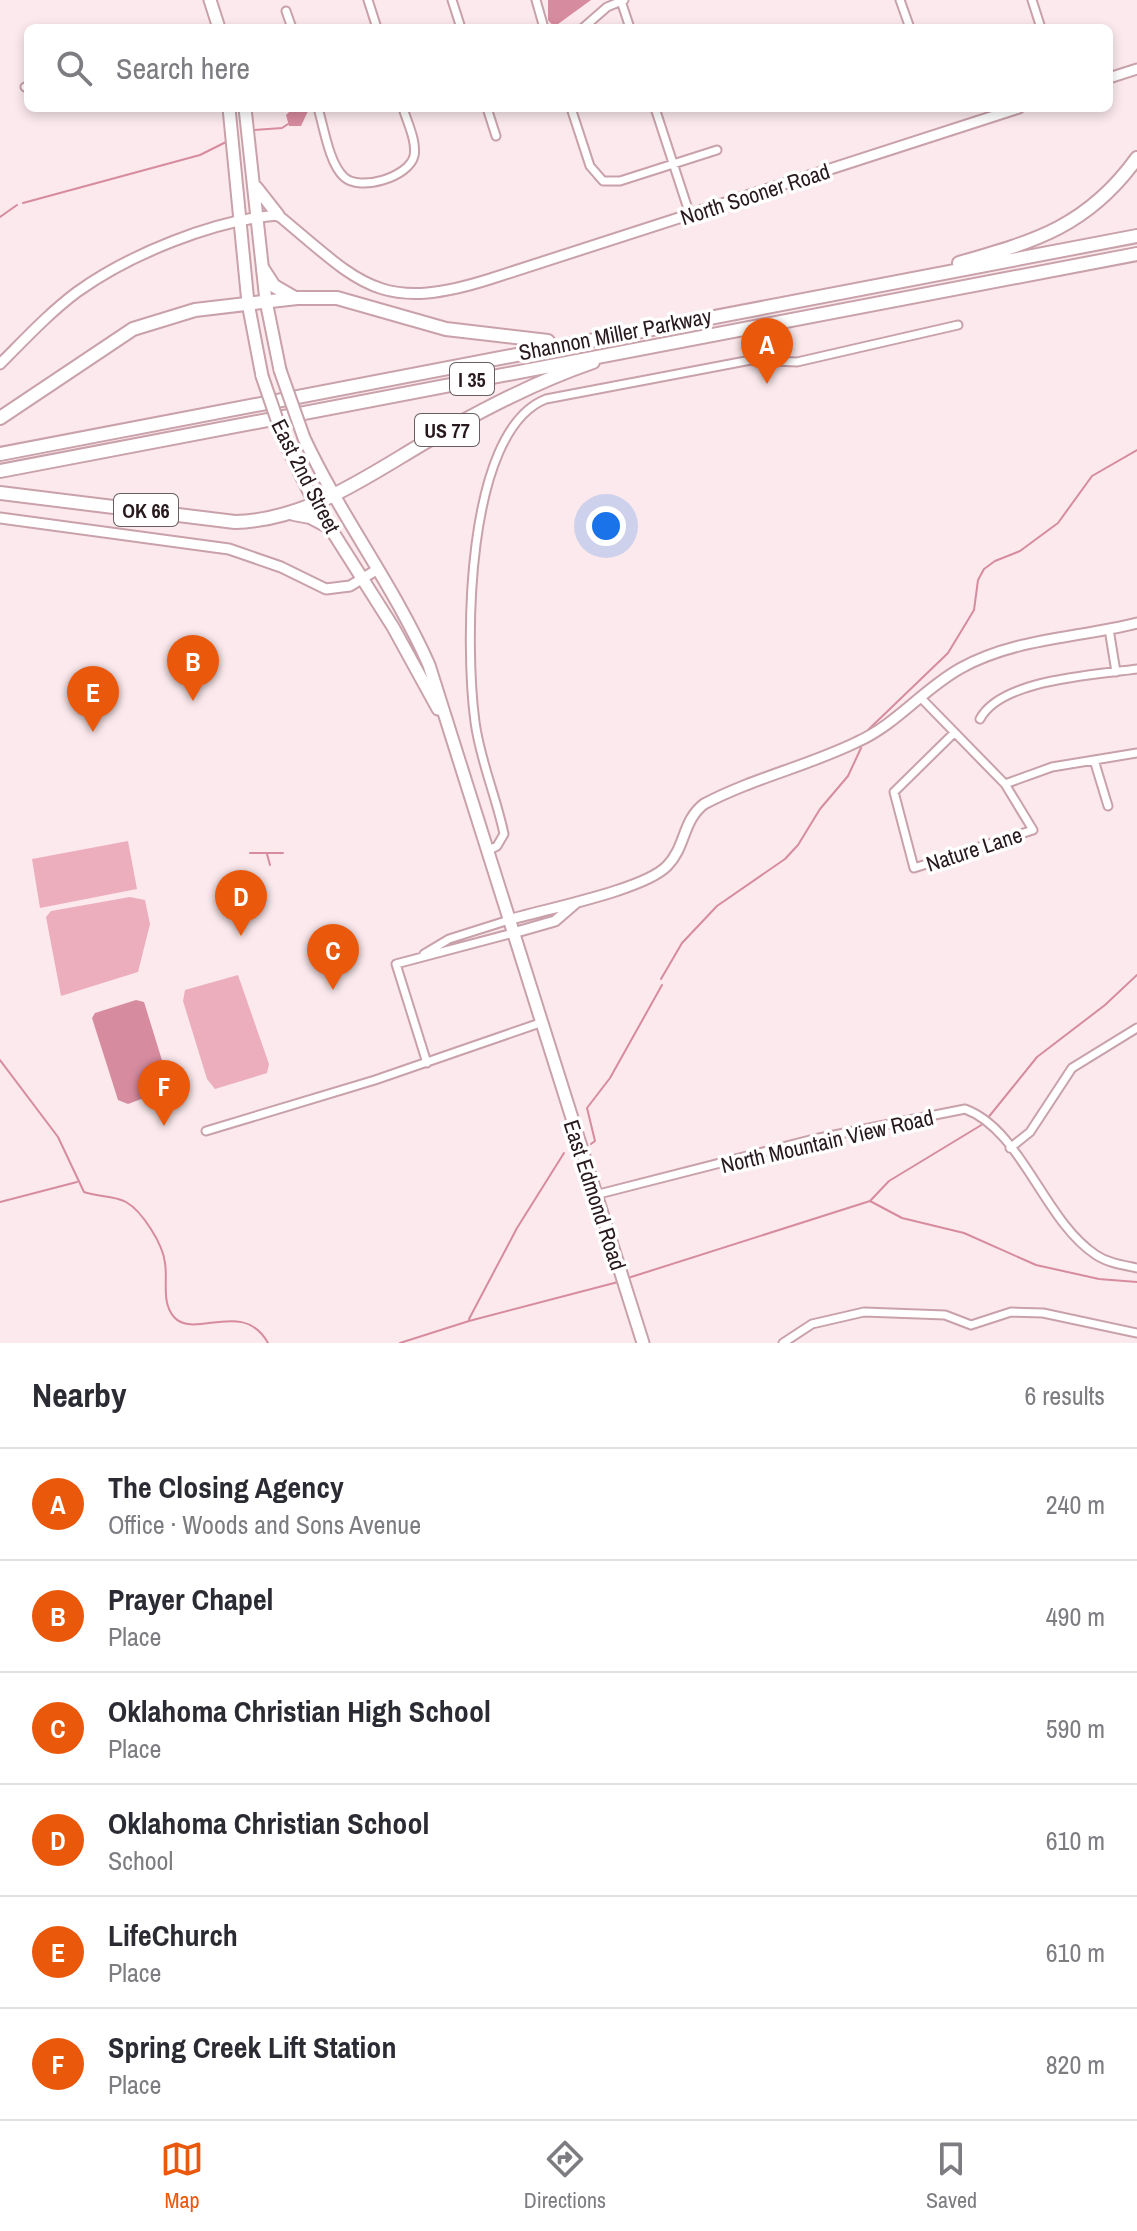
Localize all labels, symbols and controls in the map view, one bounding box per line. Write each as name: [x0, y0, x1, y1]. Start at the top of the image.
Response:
search box: [24, 24, 1113, 112]
icon: search: [52, 46, 96, 90]
text: Search here: [116, 48, 250, 88]
street label: North Sooner Road: [676, 156, 834, 232]
street label: Shannon Miller Parkway: [516, 301, 714, 367]
pin: A: [741, 318, 793, 384]
road number: I 35: [450, 363, 494, 395]
street label: East 2nd Street: [264, 414, 348, 538]
road number: US 77: [415, 414, 479, 446]
road number: OK 66: [114, 494, 178, 526]
your location: [586, 506, 626, 546]
pin: B: [167, 635, 219, 701]
pin: E: [67, 666, 119, 732]
street label: Nature Lane: [922, 819, 1026, 879]
pin: D: [215, 870, 267, 936]
pin: C: [307, 924, 359, 990]
pin: F: [138, 1060, 190, 1126]
street label: North Mountain View Road: [718, 1102, 936, 1180]
street label: East Edmond Road: [557, 1116, 633, 1274]
text: Nearby: [32, 1372, 127, 1418]
text: 6 results: [1024, 1378, 1105, 1413]
text: The Closing Agency: [108, 1467, 344, 1507]
text: A: [50, 1487, 66, 1522]
text: 240 m: [1046, 1487, 1105, 1522]
text: Office · Woods and Sons Avenue: [108, 1507, 421, 1542]
text: Prayer Chapel: [108, 1579, 273, 1619]
text: B: [50, 1599, 66, 1634]
text: 490 m: [1046, 1599, 1105, 1634]
text: Place: [108, 1619, 161, 1654]
text: Oklahoma Christian High School: [108, 1691, 491, 1731]
text: C: [50, 1711, 66, 1746]
text: 590 m: [1046, 1711, 1105, 1746]
text: Place: [108, 1731, 161, 1766]
text: Oklahoma Christian School: [108, 1803, 429, 1843]
text: D: [50, 1823, 66, 1858]
text: 610 m: [1046, 1823, 1105, 1858]
text: School: [108, 1843, 173, 1878]
text: LifeChurch: [108, 1915, 238, 1955]
text: E: [51, 1935, 65, 1970]
text: 610 m: [1046, 1935, 1105, 1970]
text: Place: [108, 1955, 161, 1990]
text: Spring Creek Lift Station: [108, 2027, 396, 2067]
text: F: [51, 2047, 65, 2082]
text: 820 m: [1046, 2047, 1105, 2082]
text: Place: [108, 2067, 161, 2102]
tab: Map: [160, 2137, 204, 2215]
tab: Directions: [524, 2137, 606, 2215]
tab: Saved: [926, 2137, 977, 2215]

